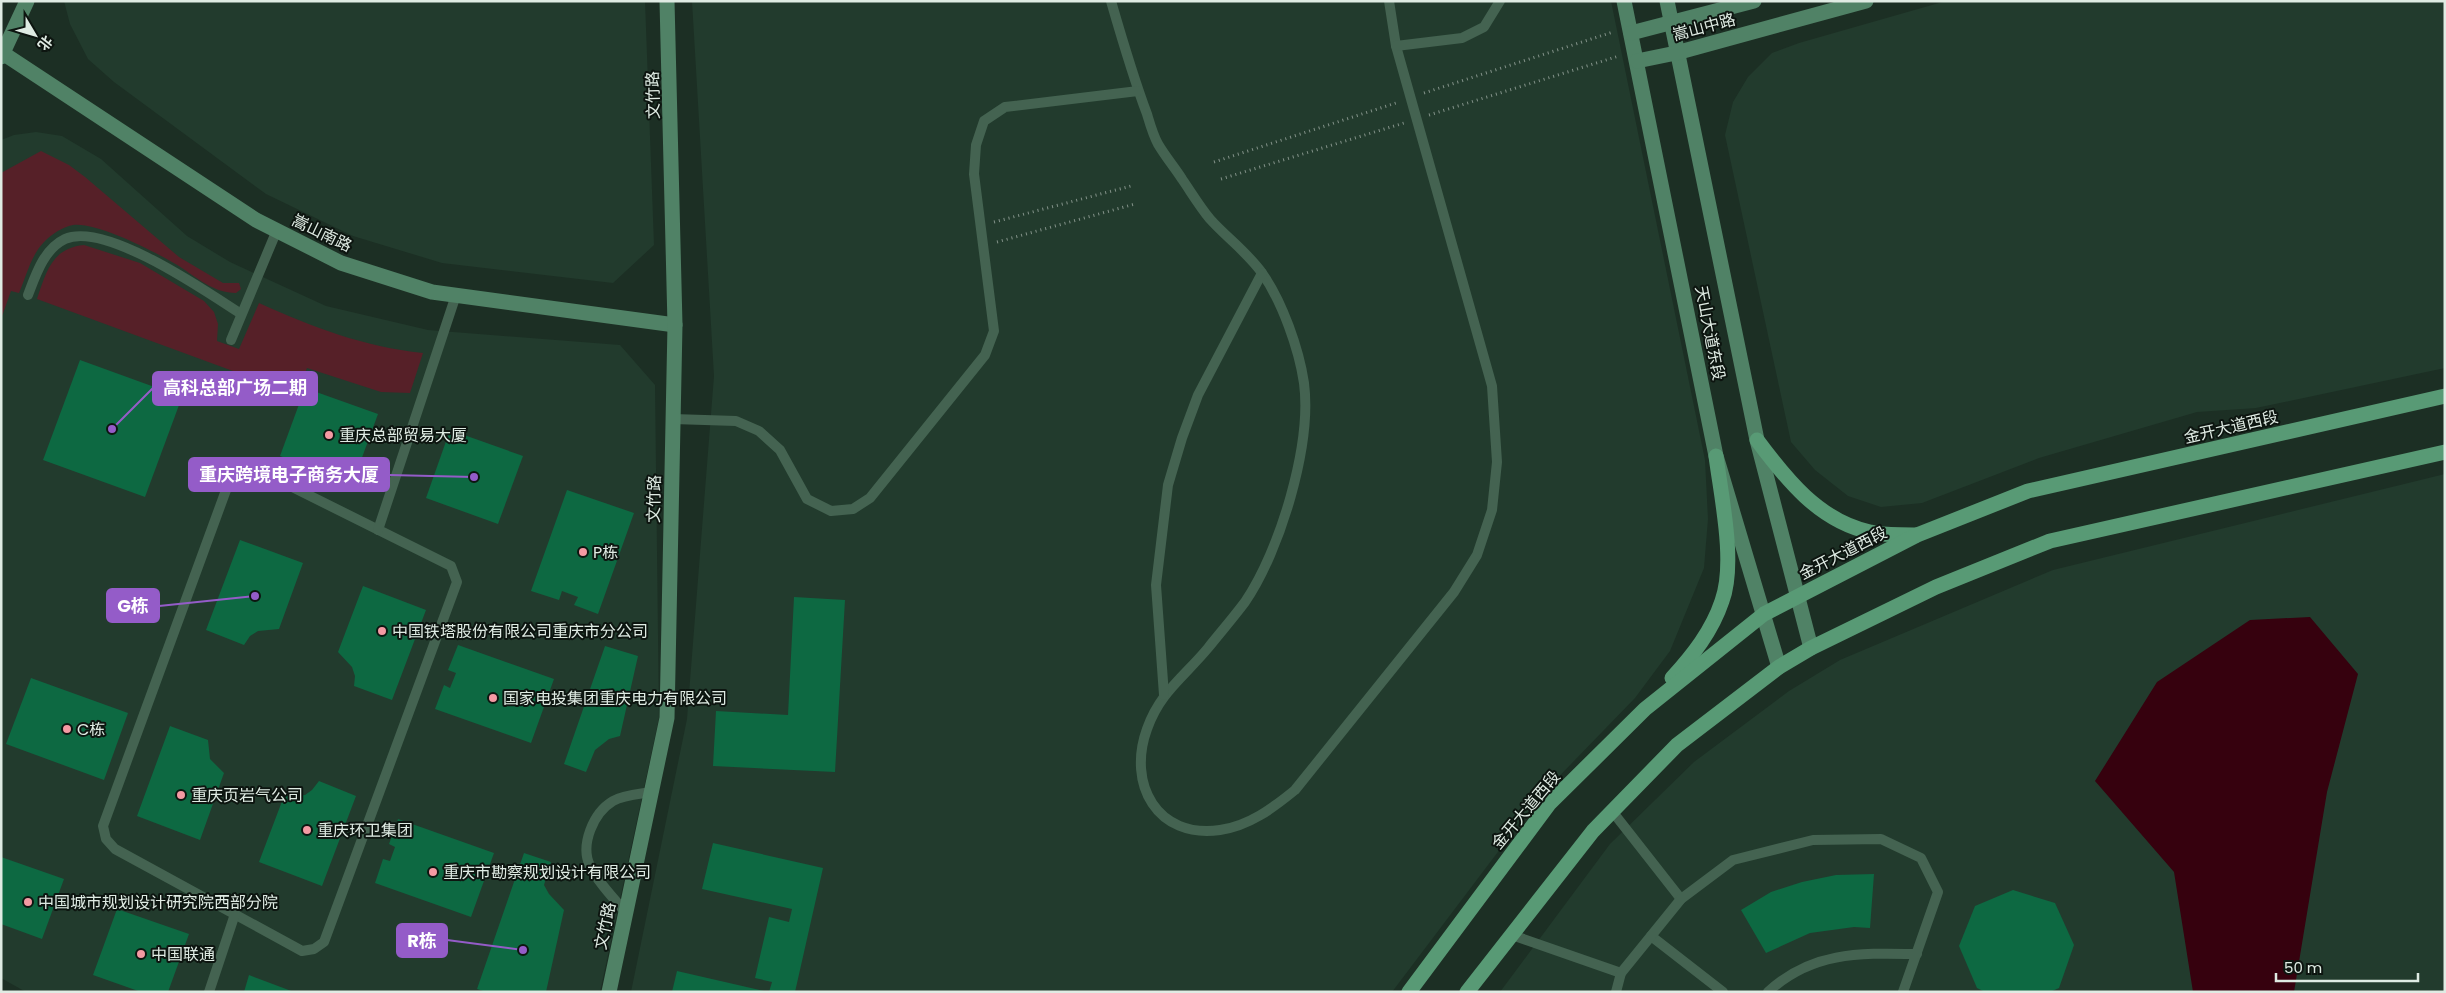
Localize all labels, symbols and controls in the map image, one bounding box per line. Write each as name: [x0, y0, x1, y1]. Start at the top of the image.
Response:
street label: 嵩山中路: [1670, 8, 1738, 46]
north arrow: [10, 10, 60, 60]
text: 北: [33, 31, 57, 55]
street label: 文竹路: [641, 71, 665, 119]
street label: 嵩山南路: [288, 209, 356, 257]
street label: 天山大道东段: [1690, 284, 1730, 382]
callout: 高科总部广场二期: [153, 372, 317, 405]
text: 高科总部广场二期: [163, 375, 307, 400]
street label: 金开大道西段: [2182, 405, 2280, 449]
place label: 重庆总部贸易大厦: [339, 424, 467, 447]
marker: 重庆总部贸易大厦: [323, 429, 335, 441]
callout: 重庆跨境电子商务大厦: [189, 458, 389, 491]
text: 重庆跨境电子商务大厦: [199, 462, 379, 487]
street label: 文竹路: [642, 475, 666, 523]
street label: 金开大道西段: [1795, 521, 1891, 585]
place label: P栋: [593, 541, 618, 564]
marker: P栋: [577, 546, 589, 558]
callout: G栋: [107, 589, 159, 622]
text: G栋: [117, 593, 149, 618]
place label: 中国铁塔股份有限公司重庆市分公司: [392, 620, 648, 643]
marker: 中国铁塔股份有限公司重庆市分公司: [376, 625, 388, 637]
place label: 国家电投集团重庆电力有限公司: [503, 687, 727, 710]
marker: 国家电投集团重庆电力有限公司: [487, 692, 499, 704]
place label: C栋: [77, 718, 105, 741]
marker: C栋: [61, 723, 73, 735]
street label: 金开大道西段: [1486, 766, 1566, 854]
place label: 重庆页岩气公司: [191, 784, 303, 807]
marker: 重庆页岩气公司: [175, 789, 187, 801]
place label: 重庆环卫集团: [317, 819, 413, 842]
marker: 重庆环卫集团: [301, 824, 313, 836]
place label: 重庆市勘察规划设计有限公司: [443, 861, 651, 884]
marker: 重庆市勘察规划设计有限公司: [427, 866, 439, 878]
place label: 中国城市规划设计研究院西部分院: [38, 891, 278, 914]
marker: 中国城市规划设计研究院西部分院: [22, 896, 34, 908]
street label: 文竹路: [589, 900, 621, 952]
callout: R栋: [397, 924, 447, 957]
text: R栋: [407, 928, 437, 953]
place label: 中国联通: [151, 943, 215, 966]
marker: 中国联通: [135, 948, 147, 960]
scale bar: [2276, 950, 2418, 982]
text: 50 m: [2284, 957, 2322, 978]

